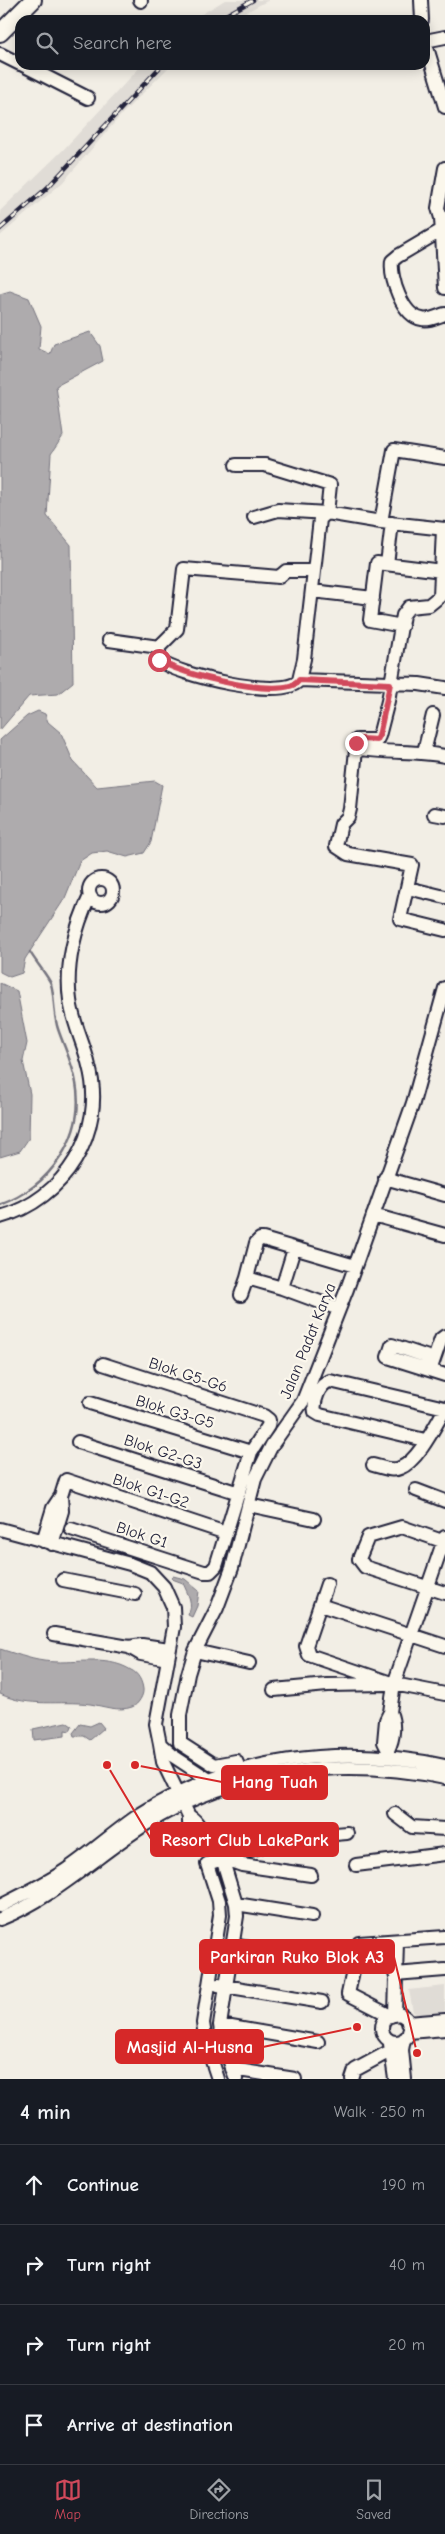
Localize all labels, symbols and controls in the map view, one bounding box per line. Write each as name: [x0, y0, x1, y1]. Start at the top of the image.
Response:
search box: [15, 15, 430, 70]
icon: search: [33, 29, 61, 57]
text: Search here: [73, 32, 172, 54]
route start: [148, 649, 171, 672]
route end: [345, 732, 368, 755]
street label: Jalan Padat Karya: [277, 1280, 339, 1402]
street label: Blok G5-G6: [146, 1354, 230, 1396]
street label: Blok G3-G5: [134, 1392, 216, 1432]
street label: Blok G2-G3: [122, 1431, 204, 1473]
street label: Blok G1-G2: [111, 1470, 191, 1512]
street label: Blok G1: [114, 1518, 170, 1552]
callout: Hang Tuah: [222, 1766, 327, 1799]
text: Hang Tuah: [232, 1772, 318, 1793]
callout: Resort Club LakePark: [151, 1823, 338, 1856]
text: Resort Club LakePark: [162, 1830, 329, 1851]
callout: Parkiran Ruko Blok A3: [200, 1940, 394, 1973]
text: Parkiran Ruko Blok A3: [210, 1947, 384, 1968]
callout: Masjid Al-Husna: [116, 2030, 263, 2063]
text: Masjid Al-Husna: [127, 2037, 253, 2058]
text: 4 min: [20, 2100, 71, 2124]
text: Walk · 250 m: [334, 2103, 425, 2121]
icon: ahead: [20, 2171, 48, 2199]
text: Continue: [67, 2174, 139, 2196]
text: 190 m: [382, 2176, 425, 2194]
icon: right: [20, 2251, 48, 2279]
text: Turn right: [67, 2254, 151, 2276]
text: 40 m: [389, 2256, 425, 2274]
icon: right: [20, 2331, 48, 2359]
text: Turn right: [67, 2334, 151, 2356]
text: 20 m: [388, 2336, 425, 2354]
icon: arrive: [20, 2411, 48, 2439]
text: Arrive at destination: [67, 2414, 233, 2436]
tab: Map: [54, 2476, 82, 2523]
tab: Directions: [189, 2476, 249, 2523]
tab: Saved: [356, 2476, 391, 2523]

